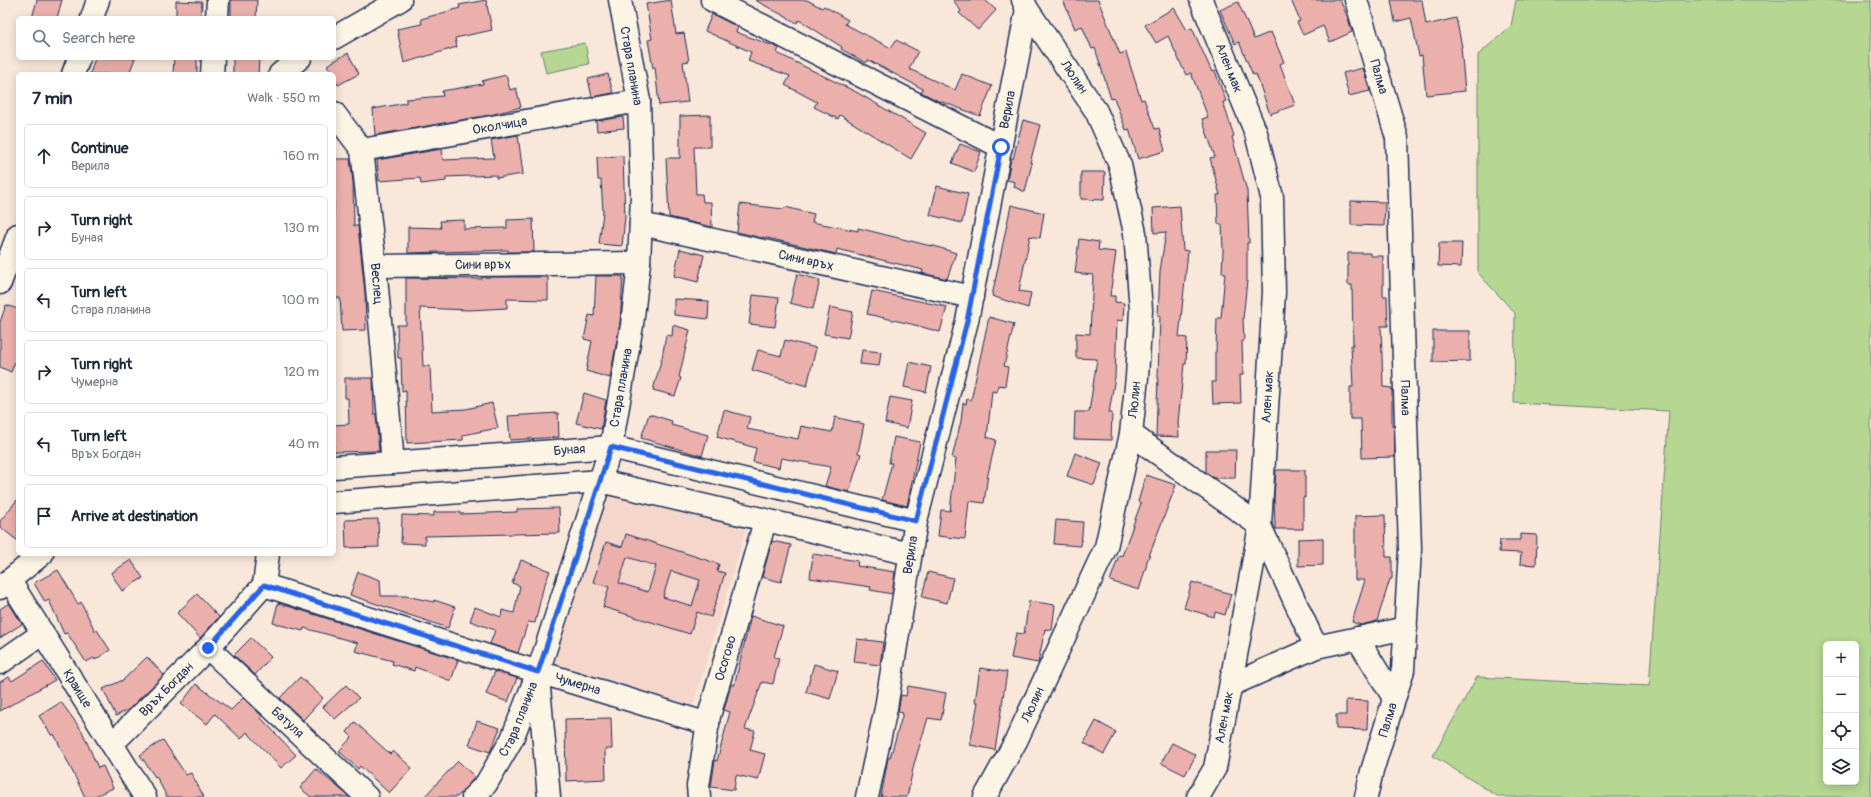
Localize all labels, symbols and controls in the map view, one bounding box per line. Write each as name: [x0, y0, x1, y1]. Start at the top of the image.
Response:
search box: [16, 16, 336, 60]
street label: Стара планина: [616, 25, 646, 107]
icon: search: [30, 27, 52, 49]
text: Search here: [62, 29, 135, 48]
street label: Ален мак: [1212, 41, 1246, 96]
street label: Люлин: [1056, 56, 1091, 97]
street label: Палма: [1366, 57, 1391, 96]
text: 7 min: [32, 88, 72, 109]
street label: Верила: [996, 89, 1019, 130]
text: Walk · 550 m: [247, 90, 320, 106]
street label: Околчица: [471, 113, 529, 138]
route start: [992, 138, 1010, 156]
text: Continue: [71, 139, 129, 158]
icon: ahead: [33, 145, 55, 167]
text: 160 m: [283, 148, 319, 164]
text: Верила: [71, 158, 110, 174]
text: Turn right: [71, 211, 132, 230]
icon: right: [33, 217, 55, 239]
text: 130 m: [283, 220, 319, 236]
text: Буная: [71, 230, 103, 246]
street label: Сини връх: [777, 247, 835, 274]
street label: Сини връх: [455, 256, 511, 273]
street label: Веслец: [367, 262, 386, 305]
text: Turn left: [71, 283, 127, 302]
icon: left: [33, 289, 55, 311]
text: 100 m: [282, 292, 319, 308]
text: Стара планина: [71, 302, 151, 318]
street label: Стара планина: [607, 347, 636, 428]
text: Turn right: [71, 355, 132, 374]
icon: right: [33, 361, 55, 383]
text: 120 m: [283, 364, 319, 380]
street label: Ален мак: [1258, 370, 1277, 424]
text: Чумерна: [71, 374, 118, 390]
street label: Палма: [1397, 380, 1414, 416]
street label: Люлин: [1125, 381, 1144, 420]
text: Turn left: [71, 427, 127, 446]
icon: left: [33, 433, 55, 455]
text: 40 m: [288, 436, 319, 452]
street label: Буная: [553, 441, 586, 459]
text: Връх Богдан: [71, 446, 141, 462]
icon: arrive: [33, 505, 55, 527]
text: Arrive at destination: [71, 507, 198, 526]
street label: Верила: [900, 535, 922, 575]
street label: Осогово: [711, 634, 740, 683]
route end: [199, 639, 217, 657]
map controls: [1823, 641, 1859, 785]
button: +: [1823, 641, 1859, 677]
street label: Връх Богдан: [136, 659, 197, 720]
street label: Краище: [59, 666, 96, 711]
street label: Чумерна: [553, 669, 603, 699]
button: −: [1823, 677, 1859, 713]
street label: Стара планина: [495, 680, 541, 760]
street label: Люлин: [1017, 685, 1048, 726]
street label: Ален мак: [1212, 690, 1237, 745]
street label: Палма: [1375, 701, 1401, 739]
street label: Батуля: [268, 703, 307, 742]
button: locate: [1823, 713, 1859, 749]
button: layers: [1823, 749, 1859, 785]

